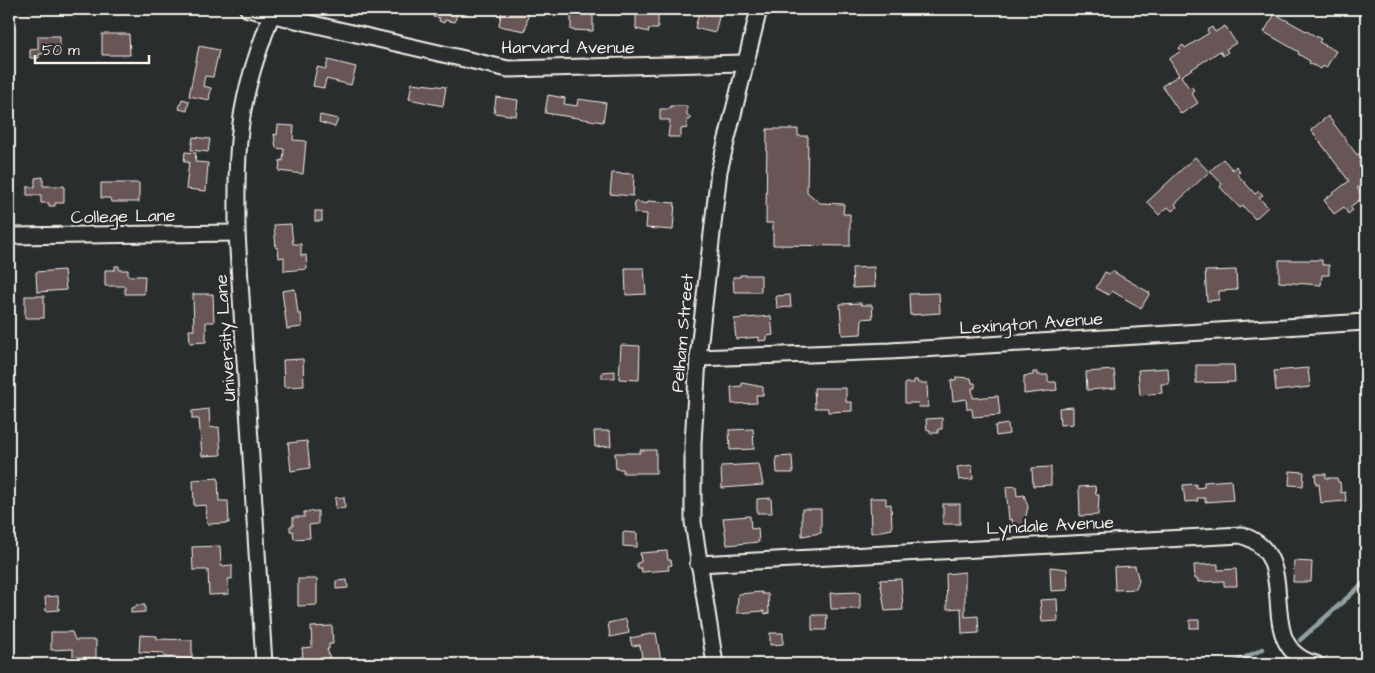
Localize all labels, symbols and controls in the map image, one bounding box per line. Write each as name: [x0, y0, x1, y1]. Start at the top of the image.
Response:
scale bar: [35, 32, 149, 64]
street label: Harvard Avenue: [501, 35, 635, 60]
text: 50 m: [42, 40, 80, 61]
street label: College Lane: [70, 203, 176, 231]
street label: Pelham Street: [665, 272, 700, 393]
street label: University Lane: [209, 273, 243, 402]
street label: Lexington Avenue: [958, 306, 1104, 342]
street label: Lyndale Avenue: [985, 510, 1115, 542]

